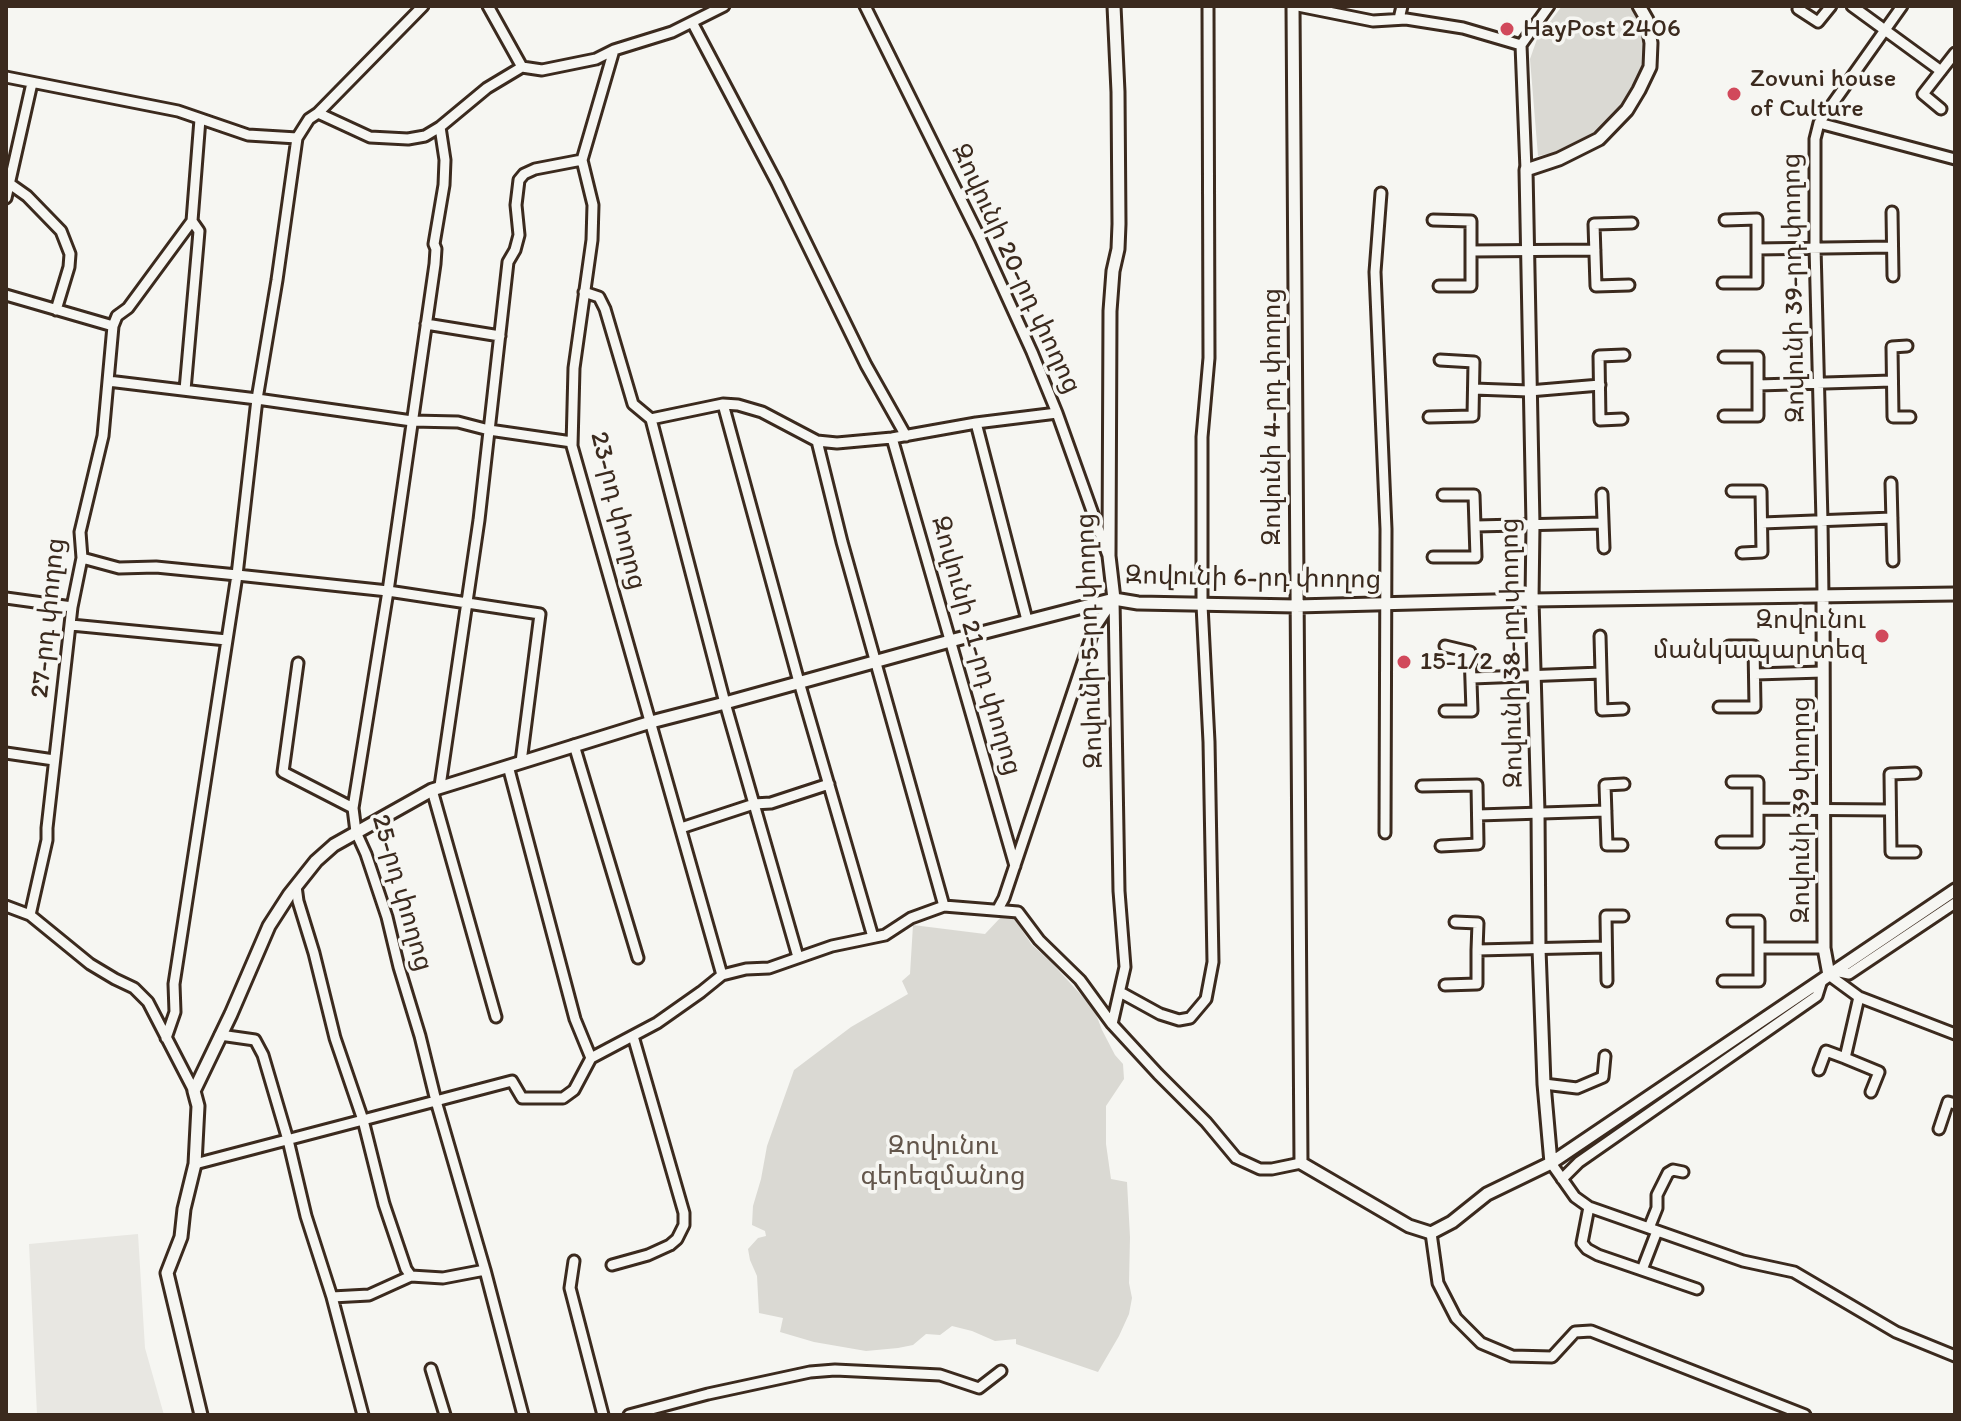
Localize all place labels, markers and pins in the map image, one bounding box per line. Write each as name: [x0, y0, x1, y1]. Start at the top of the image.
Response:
place label: HayPost 2406: [1523, 13, 1681, 45]
marker: HayPost 2406: [1498, 20, 1516, 38]
place label: Zovuni house of Culture: [1750, 63, 1896, 124]
marker: Zovuni house of Culture: [1725, 85, 1743, 103]
place label: Զովունու մանկապարտեզ: [1653, 605, 1866, 666]
marker: Զովունու մանկապարտեզ: [1873, 627, 1891, 645]
place label: 15-1/2: [1420, 646, 1493, 678]
marker: 15-1/2: [1395, 653, 1413, 671]

